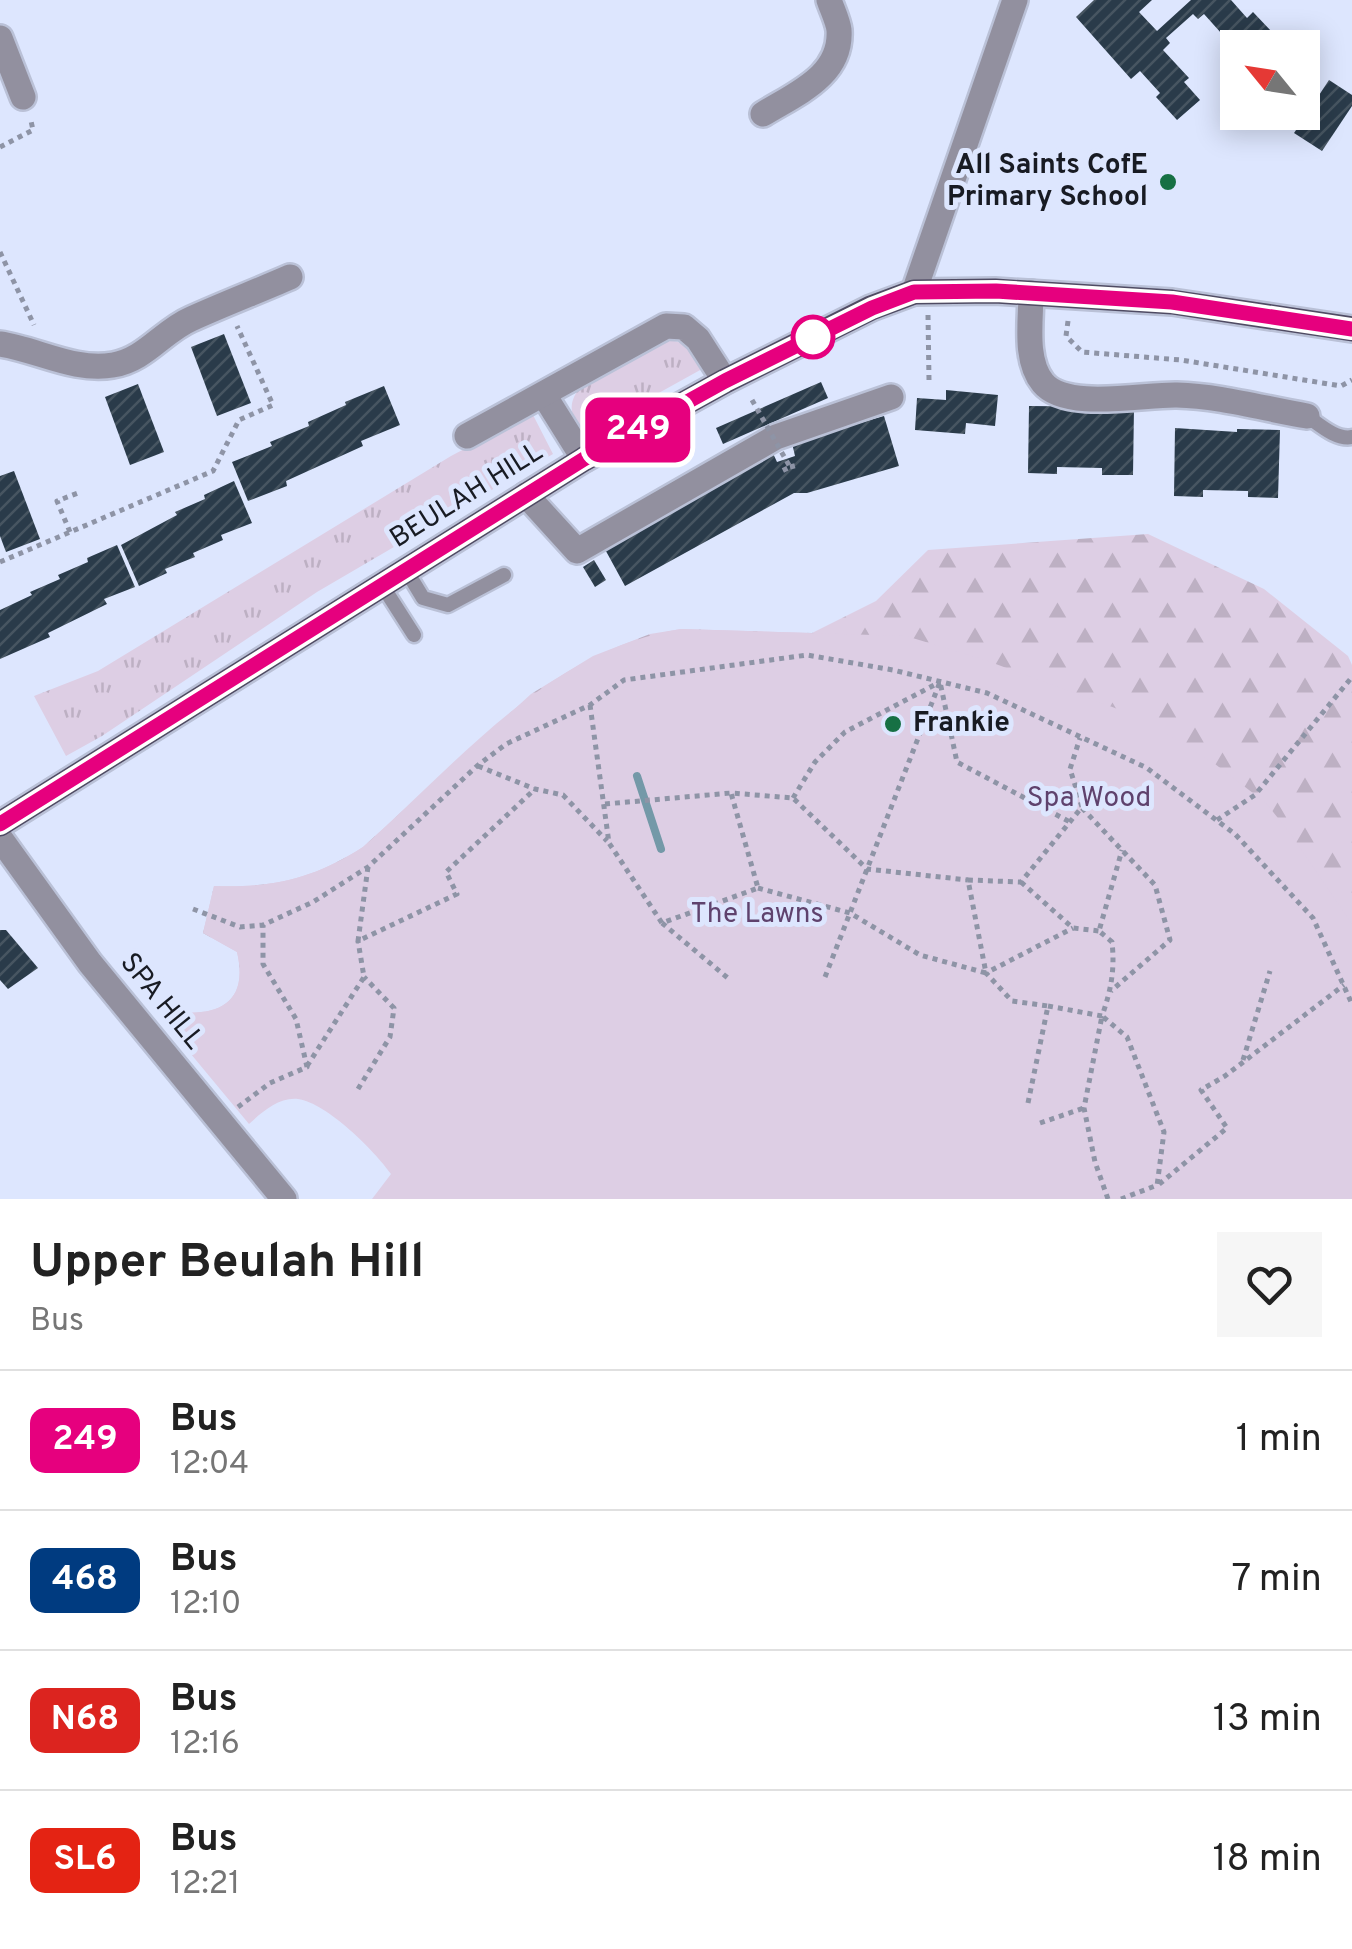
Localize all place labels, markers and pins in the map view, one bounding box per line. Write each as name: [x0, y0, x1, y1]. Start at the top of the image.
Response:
place label: All Saints CofE Primary School: [947, 148, 1148, 216]
marker: All Saints CofE Primary School: [1157, 171, 1179, 193]
unlabelled marker: [792, 316, 834, 358]
place label: Frankie: [913, 706, 1010, 742]
marker: Frankie: [882, 713, 904, 735]

